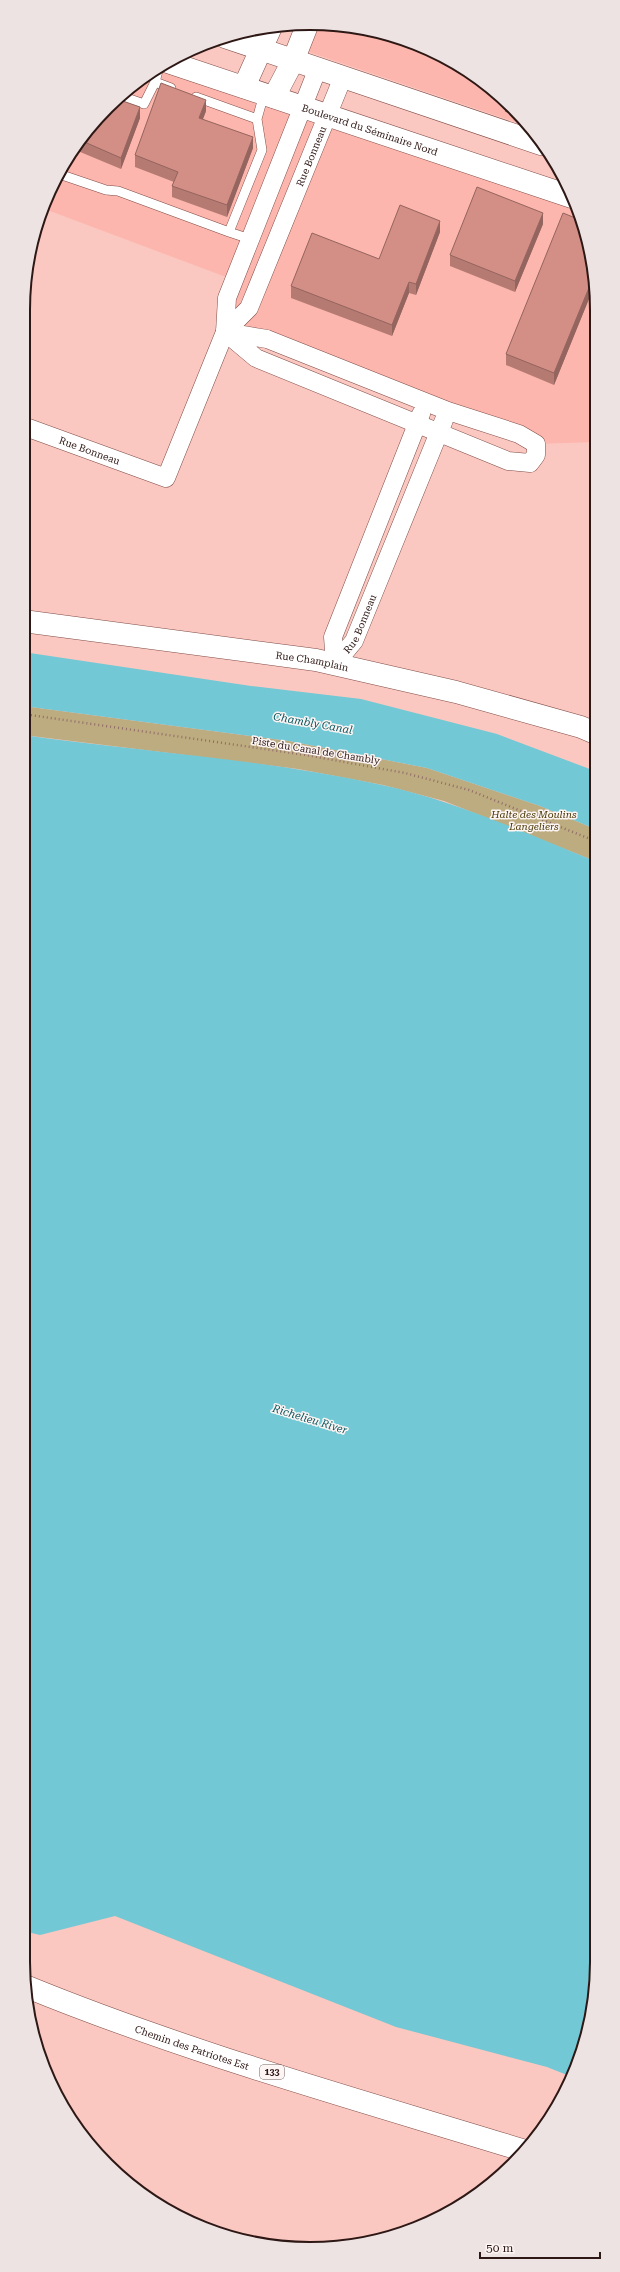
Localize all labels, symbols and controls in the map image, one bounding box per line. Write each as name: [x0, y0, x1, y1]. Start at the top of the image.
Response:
street label: Boulevard du Séminaire Nord: [300, 102, 440, 158]
street label: Rue Bonneau: [294, 124, 329, 188]
street label: Rue Bonneau: [58, 435, 122, 467]
street label: Rue Bonneau: [341, 592, 379, 655]
street label: Rue Champlain: [275, 650, 350, 673]
water label: Chambly Canal: [272, 710, 353, 737]
street label: Piste du Canal de Chambly: [251, 735, 381, 766]
park label: Halte des Moulins Langeliers: [490, 809, 577, 832]
water label: Richelieu River: [270, 1402, 349, 1437]
street label: Chemin des Patriotes Est: [133, 2023, 251, 2072]
road number: 133: [260, 2065, 284, 2079]
scale bar: [480, 2234, 600, 2260]
text: 50 m: [486, 2241, 513, 2255]

